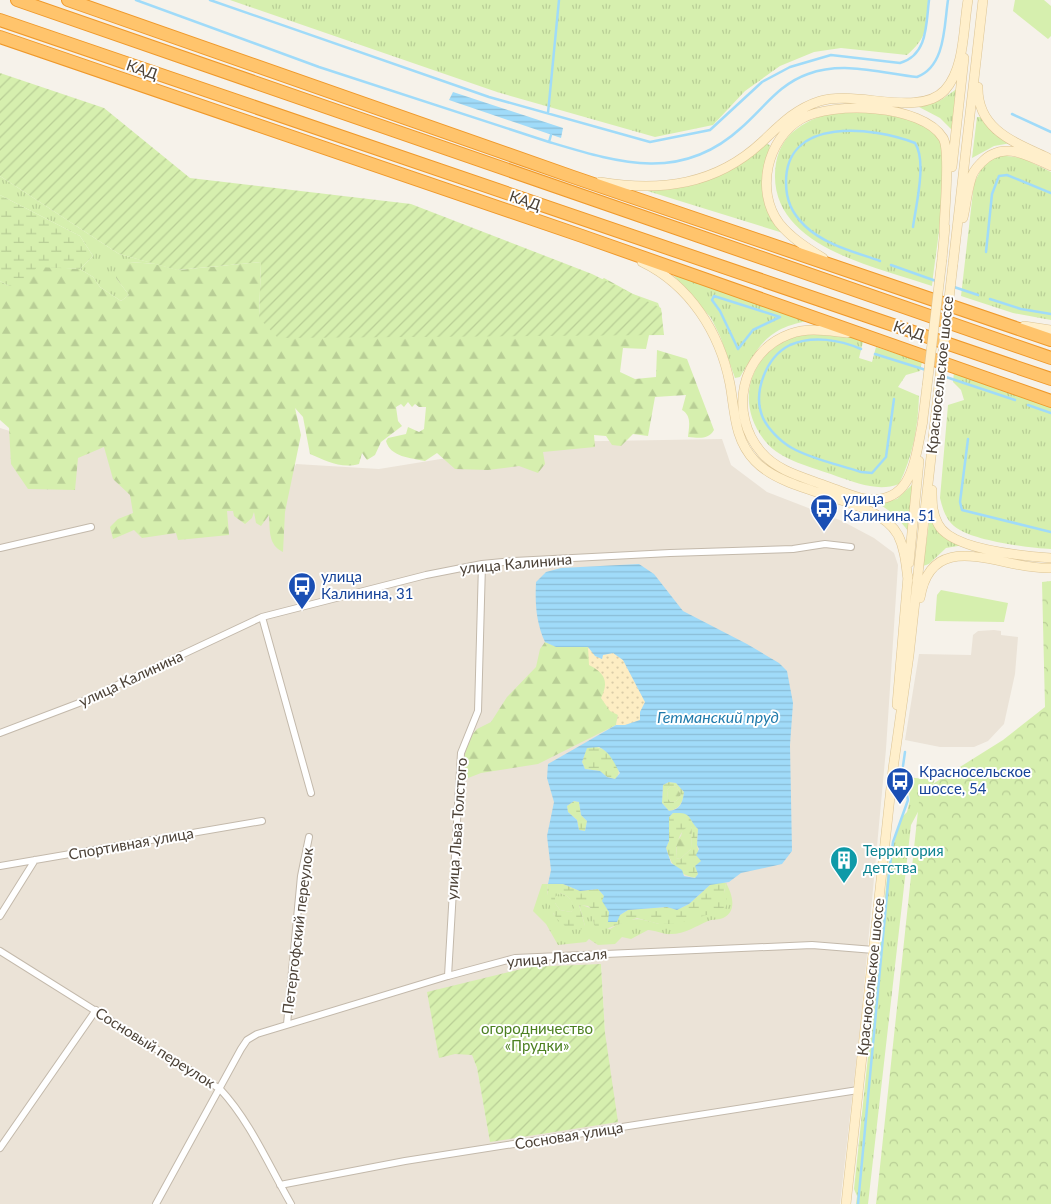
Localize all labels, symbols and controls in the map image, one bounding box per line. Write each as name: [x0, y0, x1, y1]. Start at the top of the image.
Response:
street label: КАД: [124, 55, 161, 83]
street label: КАД: [507, 186, 544, 214]
street label: Красносельское шоссе: [922, 295, 956, 455]
street label: КАД: [891, 316, 928, 344]
place label: улица Калинина, 51: [843, 489, 935, 524]
bus stop icon: улица Калинина, 51: [809, 493, 839, 532]
street label: улица Калинина: [459, 549, 573, 577]
place label: улица Калинина, 31: [321, 567, 413, 602]
bus stop icon: улица Калинина, 31: [287, 571, 317, 610]
street label: улица Калинина: [76, 646, 185, 710]
water label: Гетманский пруд: [657, 707, 779, 726]
street label: улица Льва Толстого: [442, 757, 470, 901]
place label: Красносельское шоссе, 54: [919, 762, 1031, 797]
bus stop icon: Красносельское шоссе, 54: [885, 766, 915, 805]
street label: Спортивная улица: [67, 823, 195, 863]
place label: Территория детства: [863, 841, 944, 876]
building icon: Территория детства: [829, 845, 859, 884]
street label: Петергофский переулок: [278, 846, 316, 1015]
street label: Красносельское шоссе: [853, 897, 887, 1057]
street label: улица Лассаля: [506, 944, 608, 970]
street label: Сосновый переулок: [92, 1003, 219, 1091]
park label: огородничество «Прудки»: [481, 1019, 593, 1054]
street label: Сосновая улица: [513, 1118, 624, 1152]

